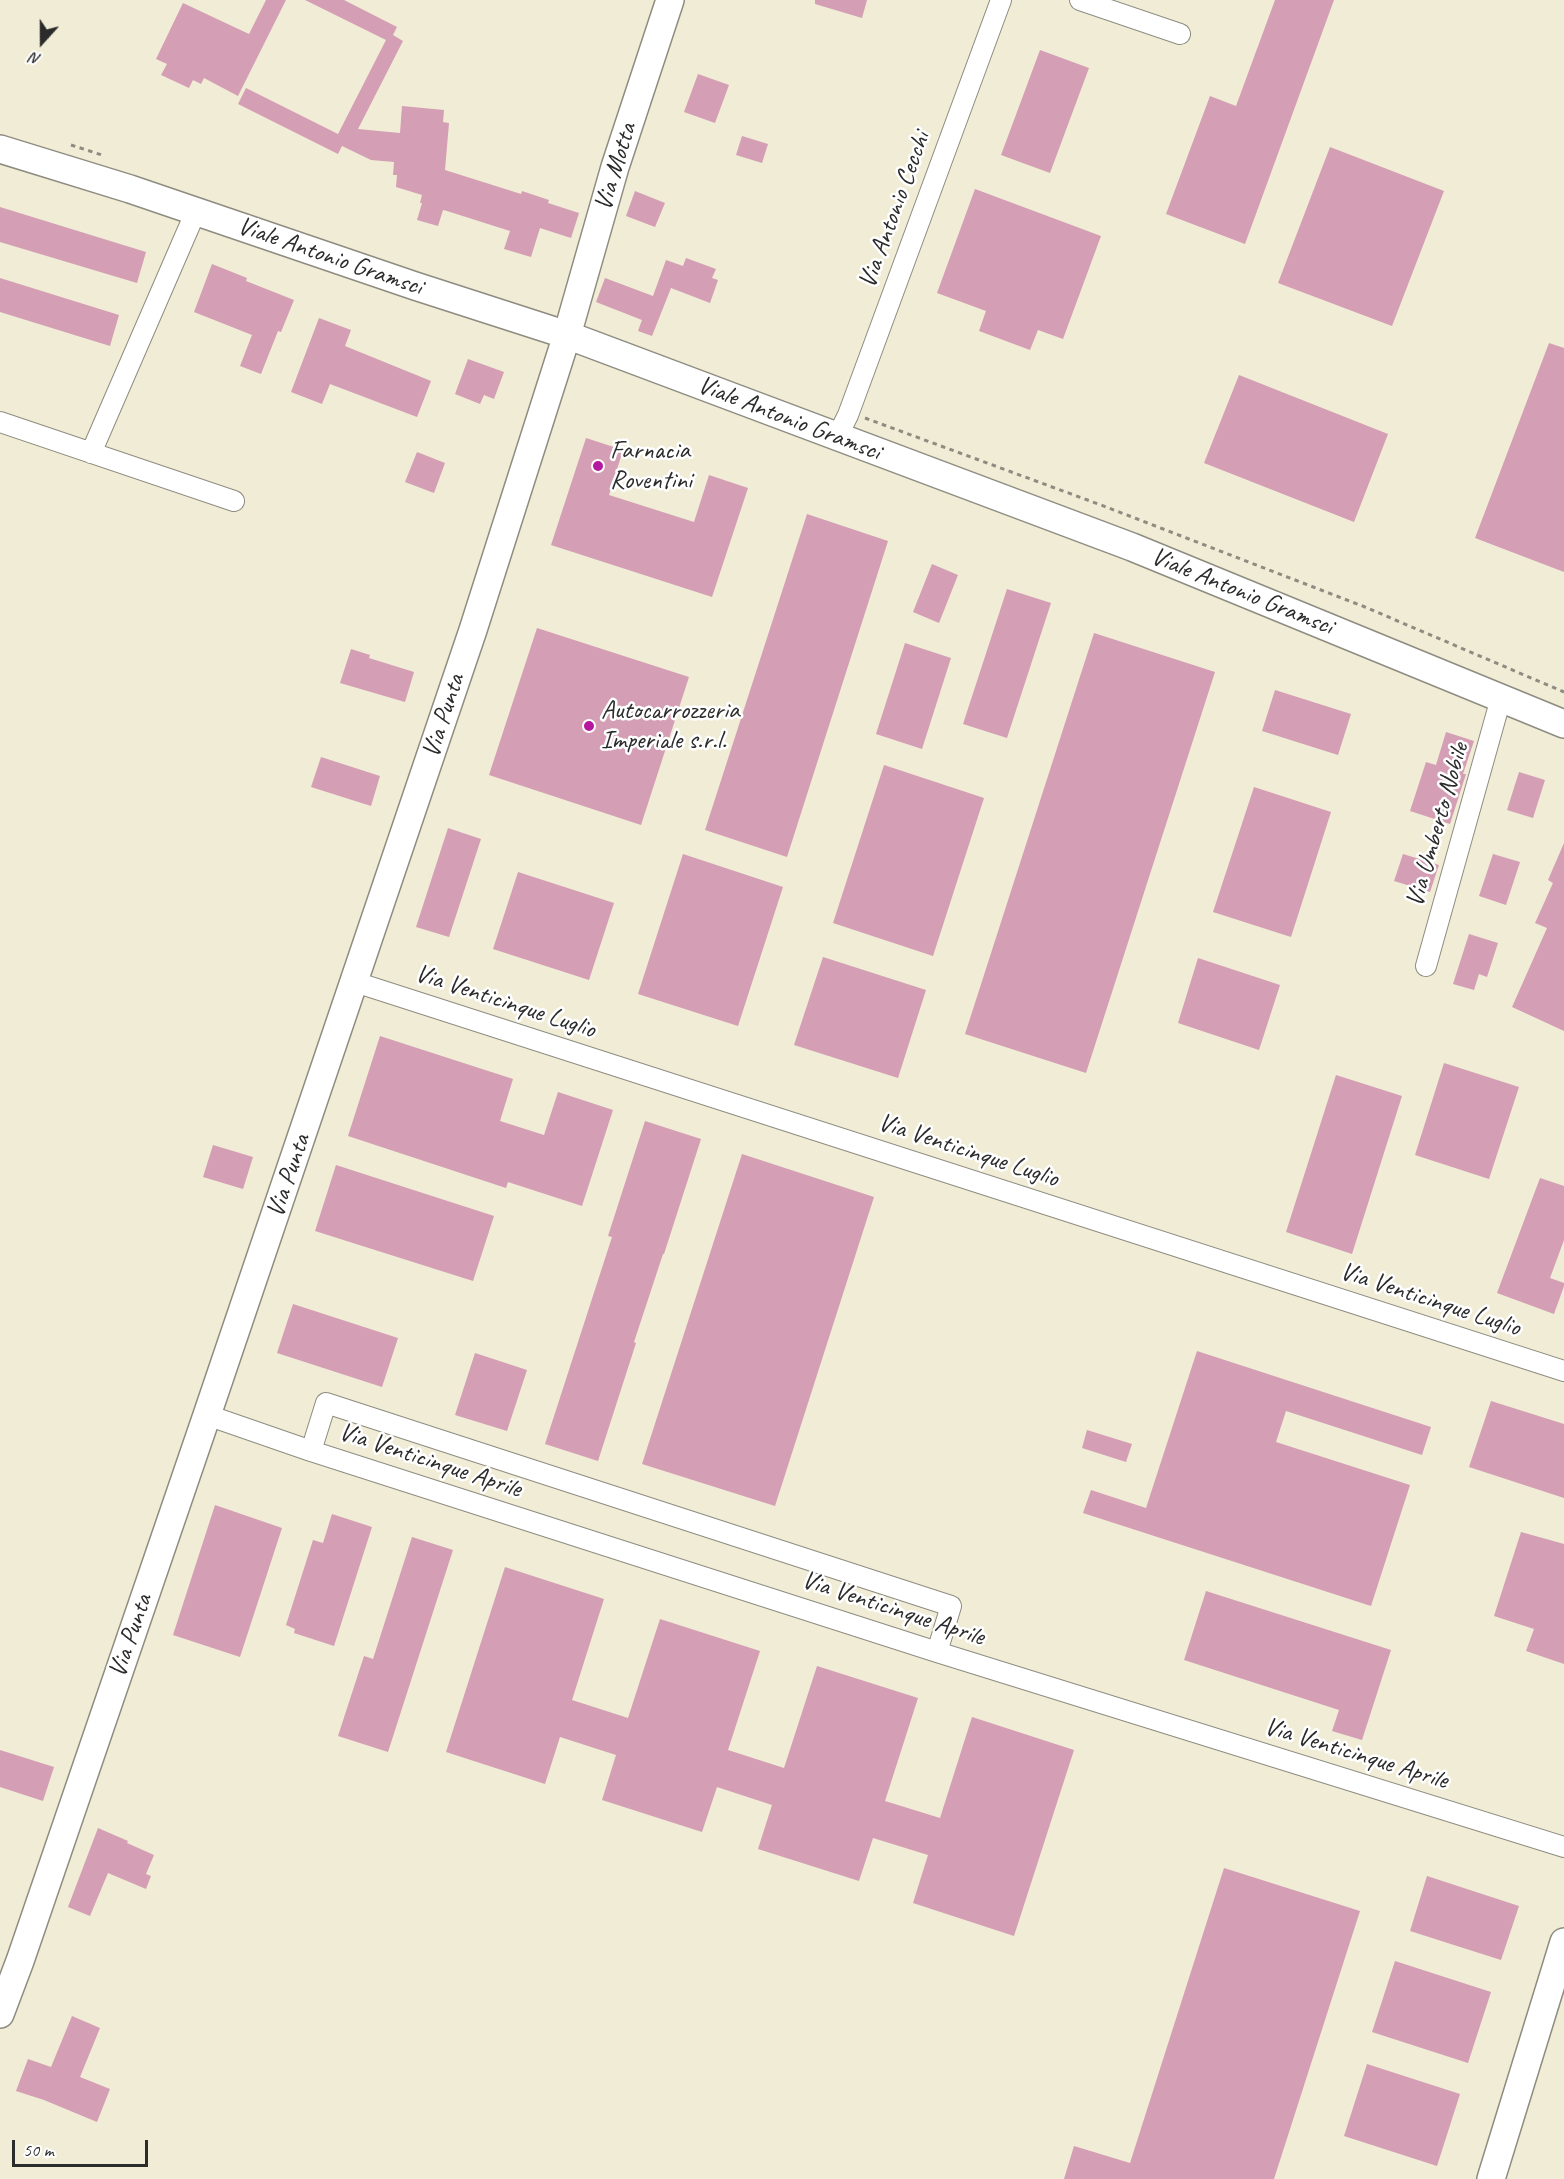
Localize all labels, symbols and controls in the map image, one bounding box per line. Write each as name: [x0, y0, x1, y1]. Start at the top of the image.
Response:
north arrow: [12, 12, 72, 72]
text: N: [27, 48, 44, 70]
street label: Via Motta: [588, 119, 644, 215]
street label: Via Antonio Cecchi: [852, 127, 938, 293]
street label: Viale Antonio Gramsci: [233, 211, 427, 303]
street label: Viale Antonio Gramsci: [693, 370, 885, 468]
place label: Farnacia Roventini: [610, 435, 692, 496]
marker: Farnacia Roventini: [591, 459, 605, 473]
street label: Viale Antonio Gramsci: [1146, 541, 1338, 643]
street label: Via Punta: [416, 670, 472, 762]
place label: Autocarrozzeria Imperiale s.r.l.: [601, 695, 739, 756]
marker: Autocarrozzeria Imperiale s.r.l.: [582, 719, 596, 733]
street label: Via Umberto Nobile: [1400, 739, 1476, 911]
street label: Via Venticinque Luglio: [411, 958, 599, 1046]
street label: Via Venticinque Luglio: [874, 1107, 1062, 1195]
street label: Via Punta: [260, 1130, 318, 1222]
street label: Via Venticinque Luglio: [1336, 1256, 1524, 1344]
street label: Via Venticinque Aprile: [335, 1417, 525, 1505]
street label: Via Venticinque Aprile: [798, 1565, 988, 1653]
street label: Via Punta: [102, 1590, 160, 1682]
street label: Via Venticinque Aprile: [1260, 1711, 1452, 1797]
scale bar: [15, 2128, 152, 2166]
text: 50 m: [23, 2139, 54, 2161]

